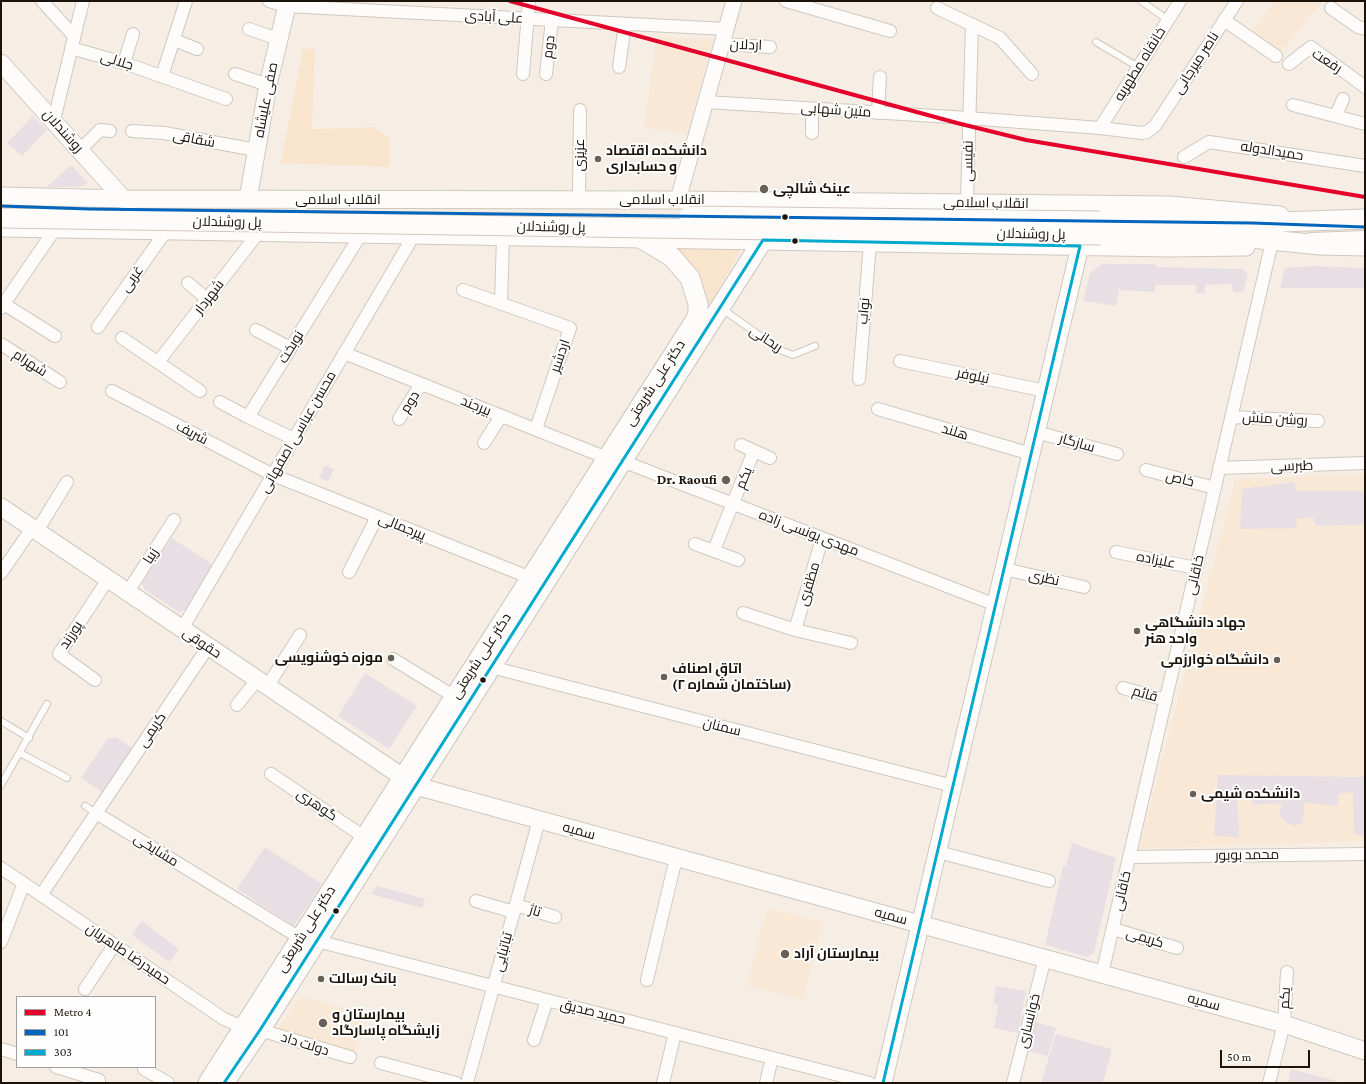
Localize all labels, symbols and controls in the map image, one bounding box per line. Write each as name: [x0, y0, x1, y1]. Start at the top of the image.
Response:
street label: علی آبادی: [464, 7, 524, 27]
street label: خانقاه مطهریه: [1111, 24, 1169, 104]
street label: ناصر میرجانی: [1170, 29, 1222, 97]
street label: دوم: [539, 34, 559, 60]
street label: اردلان: [729, 36, 763, 54]
street label: رفعت: [1309, 45, 1345, 77]
street label: جلالی: [99, 48, 135, 74]
street label: صفی علیشاه: [250, 61, 282, 139]
street label: متین شهابی: [800, 99, 872, 121]
street label: روشندلان: [39, 106, 87, 156]
street label: شقاقی: [171, 127, 217, 151]
street label: حمیدالدوله: [1239, 138, 1305, 164]
street label: عزیزی: [572, 139, 588, 171]
street label: نفیسی: [959, 140, 977, 182]
place label: دانشکده اقتصاد و حسابداری: [606, 143, 707, 176]
marker: دانشکده اقتصاد و حسابداری: [593, 154, 603, 164]
place label: عينک شالچی: [773, 181, 851, 197]
marker: عينک شالچی: [758, 183, 770, 195]
street label: انقلاب اسلامی: [295, 192, 381, 208]
street label: انقلاب اسلامی: [619, 192, 705, 208]
street label: انقلاب اسلامی: [943, 194, 1029, 212]
unlabelled marker: [780, 212, 790, 222]
street label: پل روشندلان: [192, 213, 262, 231]
street label: پل روشندلان: [516, 218, 586, 236]
street label: پل روشندلان: [996, 225, 1066, 243]
unlabelled marker: [790, 236, 800, 246]
street label: غربی: [117, 262, 147, 296]
street label: شهردار: [190, 276, 228, 318]
street label: نواب: [854, 297, 874, 325]
street label: ریحانی: [746, 322, 786, 356]
street label: نوبخت: [274, 328, 308, 366]
street label: اردشیر: [547, 337, 573, 375]
street label: دکتر علی شریعتی: [621, 337, 689, 429]
street label: شهرام: [10, 346, 50, 380]
street label: نیلوفر: [955, 364, 991, 388]
street label: محسن عباسی اصفهانی: [256, 368, 340, 496]
street label: دوم: [397, 388, 423, 416]
street label: بیرجند: [458, 392, 494, 420]
street label: روشن منش: [1242, 409, 1308, 429]
street label: شریف: [173, 418, 211, 448]
street label: هلند: [940, 420, 970, 444]
street label: سازگار: [1057, 430, 1097, 456]
street label: طبرسی: [1270, 457, 1314, 475]
street label: یکم: [732, 465, 756, 491]
street label: خاص: [1164, 467, 1196, 491]
place label: Dr. Raoufi: [657, 472, 717, 488]
marker: Dr. Raoufi: [720, 474, 732, 486]
street label: مهدی یونسی زاده: [757, 506, 861, 560]
street label: پیرجمالی: [376, 510, 428, 544]
street label: زیبا: [140, 545, 162, 567]
street label: علیزاده: [1135, 548, 1177, 572]
street label: خاقانی: [1182, 553, 1208, 597]
street label: مظفری: [794, 560, 824, 608]
street label: نظری: [1027, 567, 1061, 589]
street label: دکتر علی شریعتی: [447, 610, 515, 702]
place label: جهاد دانشگاهی واحد هنر: [1145, 615, 1246, 648]
street label: پورزند: [56, 618, 86, 652]
street label: حقوقی: [180, 624, 224, 662]
marker: جهاد دانشگاهی واحد هنر: [1132, 626, 1142, 636]
place label: موزه خوشنویسی: [275, 650, 383, 666]
place label: دانشگاه خوارزمی: [1161, 652, 1269, 668]
marker: موزه خوشنویسی: [386, 653, 396, 663]
marker: دانشگاه خوارزمی: [1272, 655, 1282, 665]
place label: اتاق اصناف (ساختمان شماره ۲): [672, 661, 792, 694]
marker: اتاق اصناف (ساختمان شماره ۲): [659, 672, 669, 682]
unlabelled marker: [478, 675, 488, 685]
street label: قائم: [1130, 682, 1160, 706]
street label: کریمی: [134, 709, 170, 751]
street label: سمنان: [701, 714, 743, 740]
street label: گوهری: [293, 785, 341, 825]
place label: دانشکده شیمی: [1201, 786, 1300, 802]
marker: دانشکده شیمی: [1188, 789, 1198, 799]
street label: سمیه: [561, 819, 597, 843]
street label: مشایخی: [130, 830, 182, 870]
street label: محمد بوبور: [1215, 846, 1279, 864]
street label: خاقانی: [1109, 869, 1135, 913]
street label: دکتر علی شریعتی: [273, 883, 339, 975]
street label: تاژ: [527, 901, 543, 921]
street label: سمیه: [873, 904, 909, 928]
unlabelled marker: [331, 906, 341, 916]
street label: حمیدرضا طاهریان: [83, 920, 173, 988]
street label: کریمی: [1124, 924, 1166, 952]
street label: تباتبایی: [490, 930, 516, 974]
place label: بیمارستان آراد: [794, 946, 879, 962]
marker: بیمارستان آراد: [779, 948, 791, 960]
place label: بانک رسالت: [329, 971, 397, 987]
marker: بانک رسالت: [316, 974, 326, 984]
street label: یکم: [1276, 986, 1294, 1010]
street label: سمیه: [1186, 990, 1222, 1014]
street label: خوانساری: [1014, 992, 1044, 1050]
legend: [16, 996, 156, 1068]
street label: حمید صدیق: [559, 996, 627, 1028]
text: Metro 4: [54, 1005, 92, 1019]
place label: بیمارستان و زایشگاه پاسارگاد: [332, 1007, 440, 1040]
marker: بیمارستان و زایشگاه پاسارگاد: [317, 1017, 329, 1029]
text: 101: [54, 1025, 69, 1039]
street label: دولت داد: [279, 1029, 331, 1059]
scale bar: [1222, 1042, 1312, 1068]
text: 303: [54, 1045, 72, 1059]
text: 50 m: [1227, 1050, 1251, 1064]

